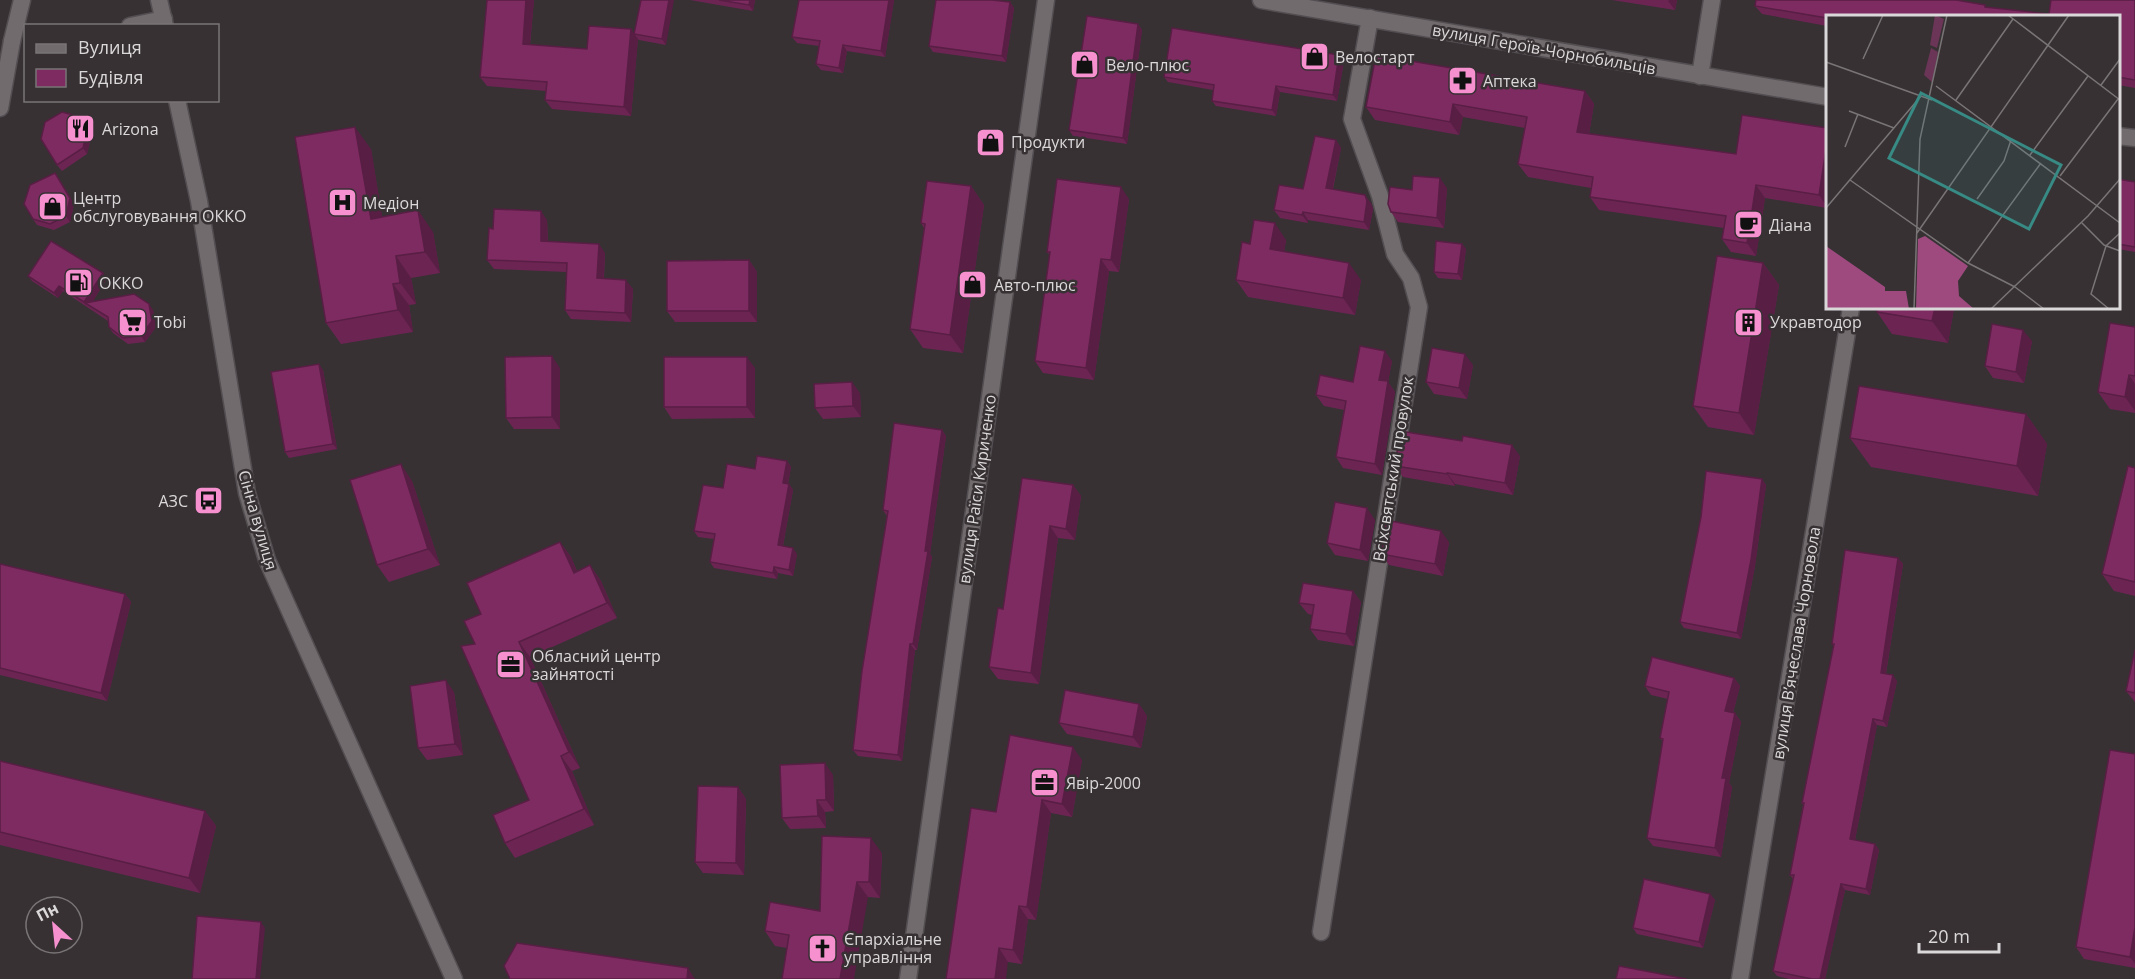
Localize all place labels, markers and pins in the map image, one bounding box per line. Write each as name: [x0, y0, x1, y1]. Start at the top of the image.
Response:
shop icon: Велостарт: [1298, 41, 1330, 73]
place label: Велостарт: [1335, 46, 1415, 68]
shop icon: Вело-плюс: [1069, 49, 1101, 81]
place label: Вело-плюс: [1106, 54, 1190, 76]
pharmacy icon: Аптека: [1446, 65, 1478, 97]
place label: Аптека: [1483, 70, 1537, 92]
restaurant icon: Arizona: [65, 113, 97, 145]
place label: Arizona: [102, 118, 159, 140]
shop icon: Продукти: [974, 126, 1006, 158]
place label: Продукти: [1011, 131, 1085, 153]
place label: Центр обслуговування ОККО: [73, 187, 246, 227]
hospital icon: Медіон: [326, 187, 358, 219]
shop icon: Центр обслуговування ОККО: [36, 191, 68, 223]
place label: Медіон: [363, 192, 419, 214]
cafe icon: Діана: [1732, 209, 1764, 241]
place label: Діана: [1769, 214, 1812, 236]
fuel station icon: ОККО: [62, 267, 94, 299]
shop icon: Авто-плюс: [957, 269, 989, 301]
place label: ОККО: [99, 272, 143, 294]
place label: Авто-плюс: [994, 274, 1076, 296]
supermarket icon: Tobi: [117, 306, 149, 338]
building icon: Укравтодор: [1733, 306, 1765, 338]
place label: Tobi: [154, 311, 186, 333]
place label: Укравтодор: [1770, 311, 1862, 333]
bus stop icon: АЗС: [193, 485, 225, 517]
place label: АЗС: [158, 490, 188, 512]
place label: Обласний центр зайнятості: [532, 645, 661, 685]
office icon: Обласний центр зайнятості: [495, 649, 527, 681]
office icon: Явір-2000: [1029, 767, 1061, 799]
place label: Явір-2000: [1066, 772, 1141, 794]
place label: Єпархіальне управління: [844, 928, 942, 968]
church icon: Єпархіальне управління: [807, 932, 839, 964]

